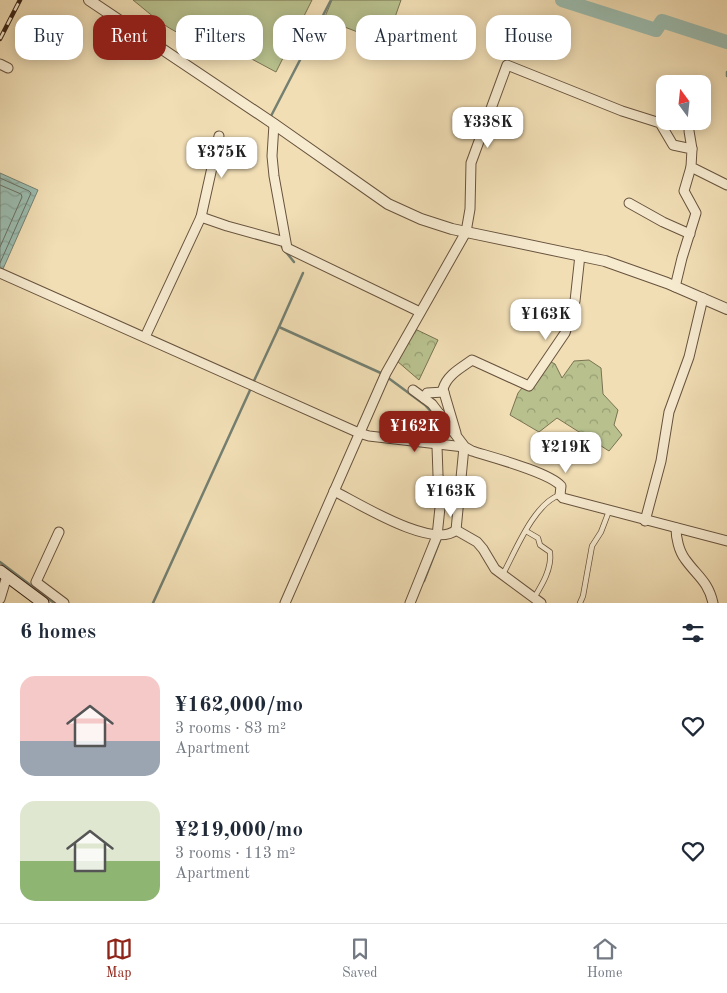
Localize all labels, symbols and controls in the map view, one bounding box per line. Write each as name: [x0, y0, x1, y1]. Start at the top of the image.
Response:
chip: Buy: [15, 15, 83, 60]
chip: Rent: [93, 15, 166, 60]
chip: Filters: [176, 15, 263, 60]
chip: New: [273, 15, 346, 60]
chip: Apartment: [356, 15, 476, 60]
chip: House: [486, 15, 571, 60]
north arrow: [656, 75, 711, 130]
map controls: [656, 75, 711, 130]
pin: ¥338K: [453, 106, 523, 149]
text: ¥338K: [463, 115, 513, 131]
pin: ¥375K: [187, 136, 257, 179]
text: ¥375K: [197, 145, 247, 161]
pin: ¥163K: [511, 298, 581, 341]
text: ¥163K: [521, 307, 571, 323]
pin: ¥162K: [380, 410, 450, 453]
text: ¥162K: [390, 419, 440, 435]
pin: ¥219K: [531, 432, 601, 474]
text: ¥219K: [541, 440, 591, 456]
pin: ¥163K: [416, 476, 486, 518]
text: ¥163K: [426, 484, 476, 500]
icon: filters: [679, 619, 707, 647]
text: 6 homes: [20, 622, 96, 643]
text: ¥162,000/mo: [175, 695, 303, 716]
icon: home: [60, 696, 120, 756]
icon: heart: [679, 712, 707, 740]
text: 3 rooms · 83 m²: [175, 721, 286, 737]
text: Apartment: [175, 741, 250, 757]
text: ¥219,000/mo: [175, 820, 303, 841]
icon: home: [60, 821, 120, 881]
icon: heart: [679, 837, 707, 865]
text: 3 rooms · 113 m²: [175, 846, 295, 862]
text: Apartment: [175, 866, 250, 882]
tab: Map: [105, 935, 133, 982]
tab: Saved: [342, 935, 378, 982]
tab: Home: [587, 935, 622, 982]

